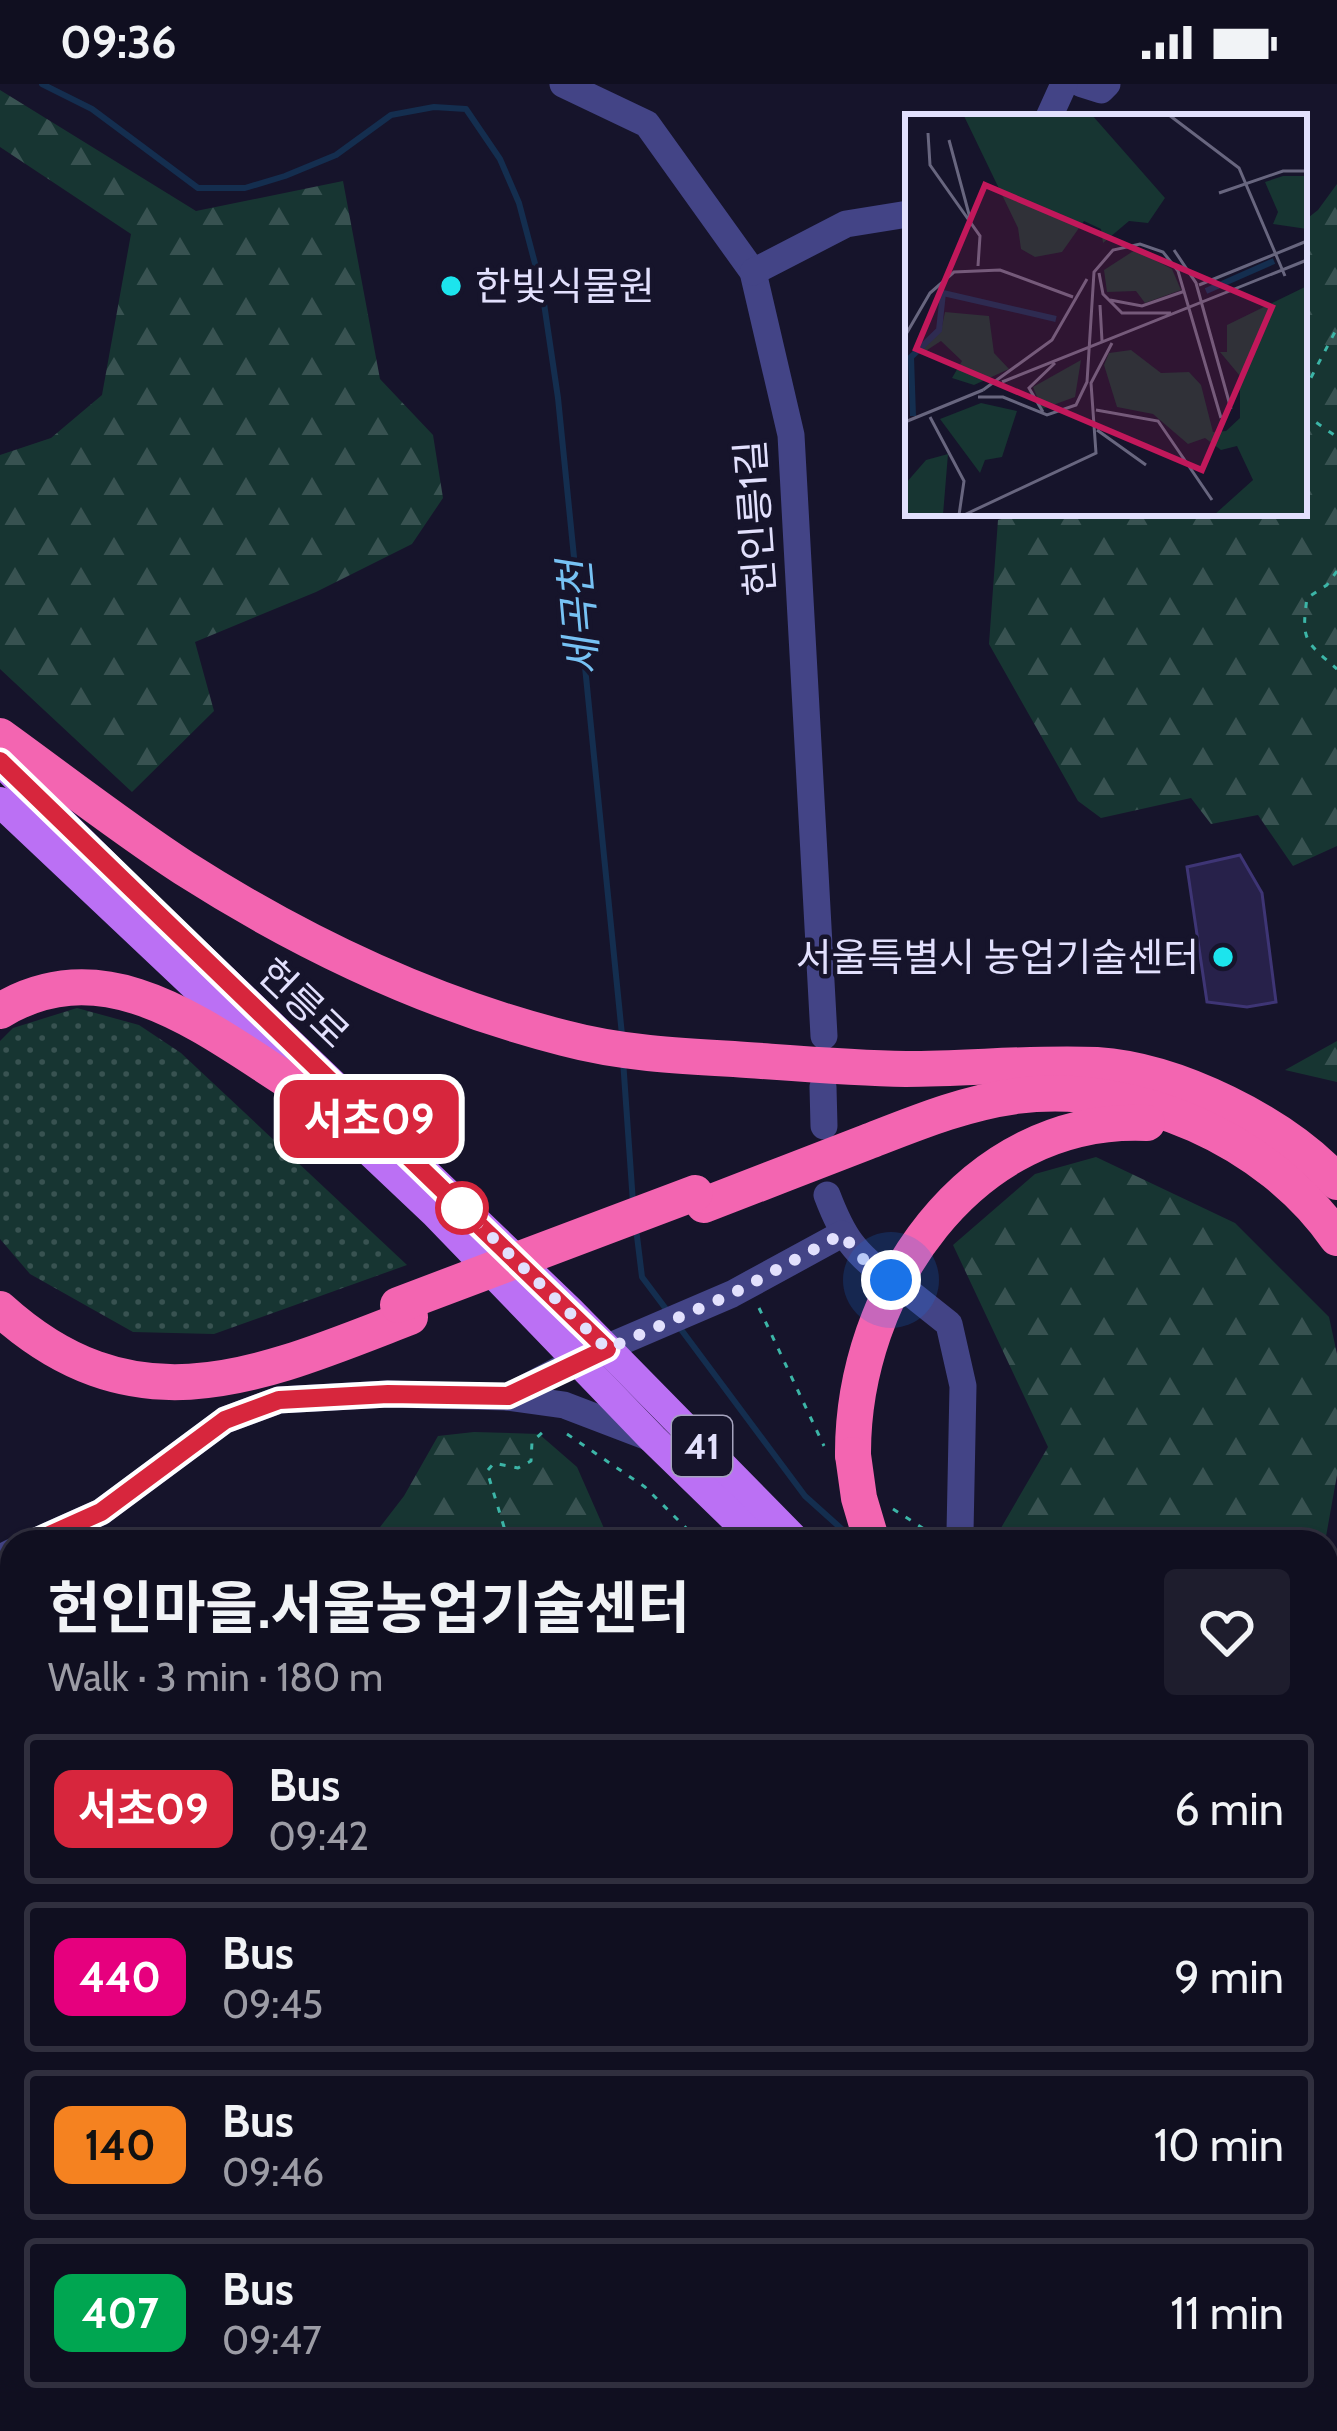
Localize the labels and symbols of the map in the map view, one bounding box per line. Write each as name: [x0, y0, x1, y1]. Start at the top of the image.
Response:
inset map: [905, 114, 1307, 516]
place label: 한빛식물원: [475, 262, 654, 310]
marker: 한빛식물원: [438, 273, 464, 299]
street label: 헌인릉1길: [726, 438, 784, 598]
water label: 세곡천: [548, 554, 610, 678]
place label: 서울특별시 농업기술센터: [796, 933, 1199, 981]
marker: 서울특별시 농업기술센터: [1210, 944, 1236, 970]
street label: 헌릉로: [249, 948, 359, 1058]
line badge: 서초09: [285, 1080, 453, 1158]
unlabelled marker: [437, 1183, 487, 1233]
your location: [861, 1250, 921, 1310]
road number: 41: [672, 1416, 732, 1476]

